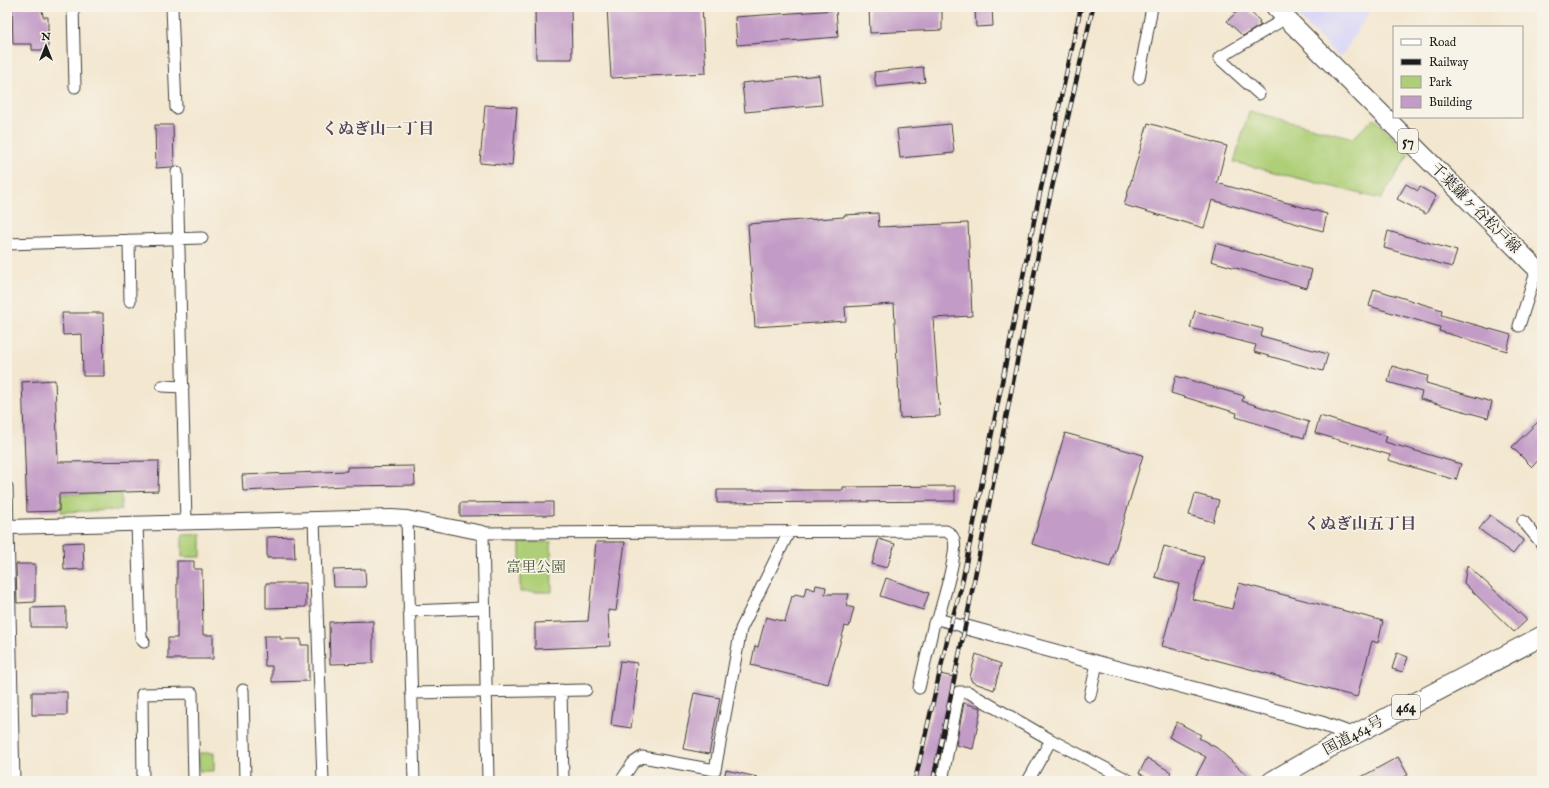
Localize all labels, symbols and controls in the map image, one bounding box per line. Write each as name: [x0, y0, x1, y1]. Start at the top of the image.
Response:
north arrow: [26, 26, 66, 66]
legend: [1393, 26, 1523, 118]
text: N: [40, 30, 51, 44]
text: Road: [1429, 35, 1457, 50]
text: Railway: [1429, 55, 1468, 70]
text: Park: [1429, 75, 1452, 90]
text: Building: [1429, 95, 1473, 110]
district label: くぬぎ山一丁目: [322, 120, 434, 140]
road number: 57: [1398, 129, 1418, 153]
street label: 千葉鎌ヶ谷松戸線: [1426, 159, 1525, 258]
district label: くぬぎ山五丁目: [1304, 515, 1416, 535]
park label: 富里公園: [506, 558, 566, 577]
road number: 464: [1392, 695, 1420, 719]
street label: 国道464号: [1320, 712, 1387, 759]

